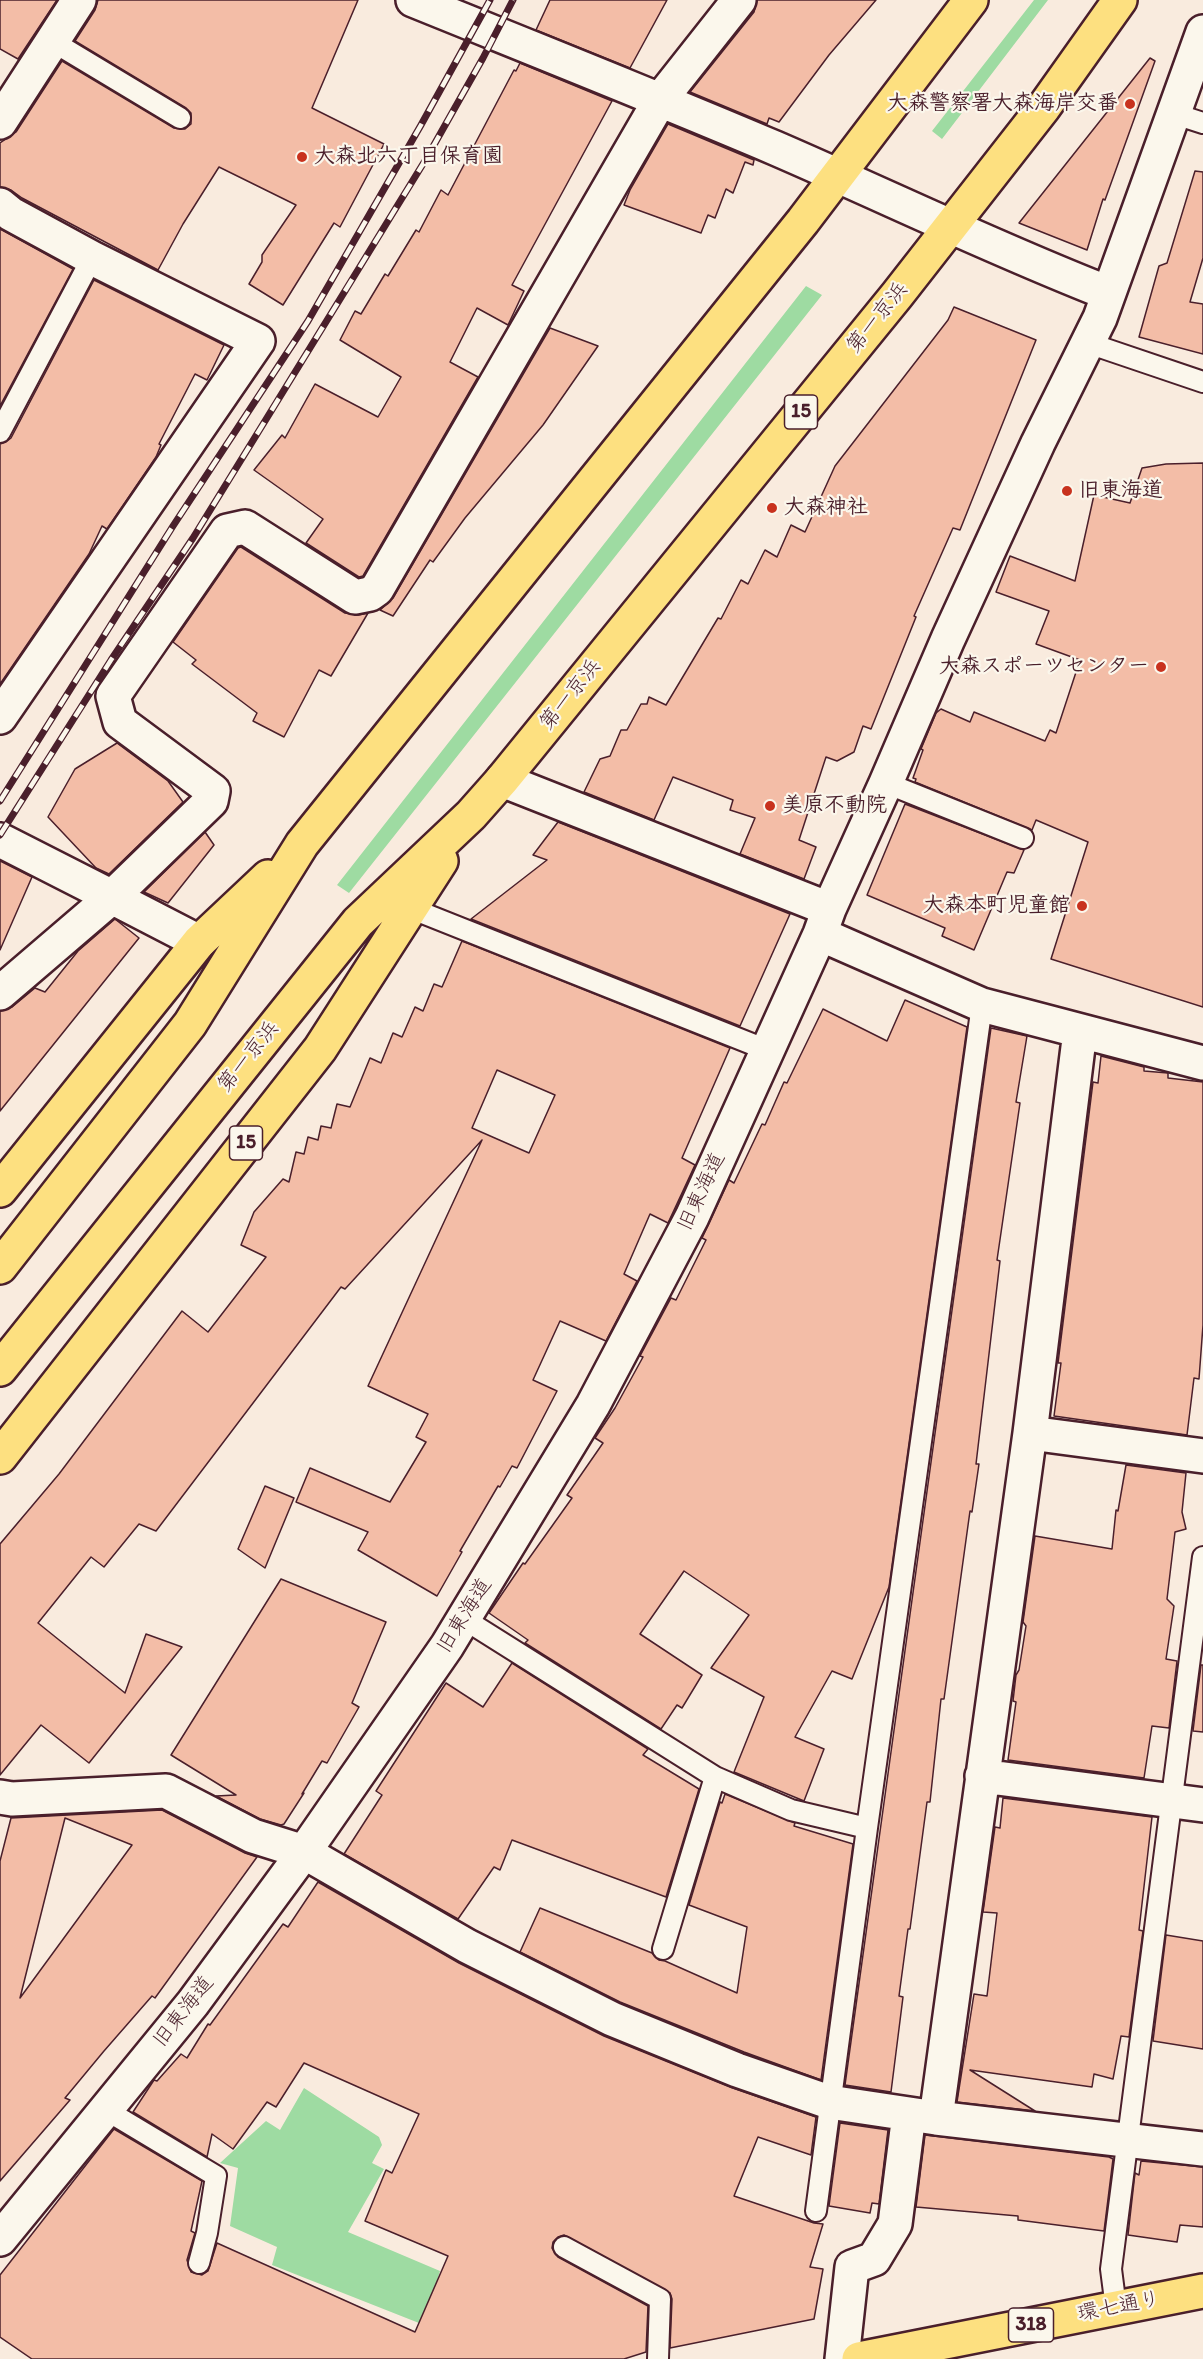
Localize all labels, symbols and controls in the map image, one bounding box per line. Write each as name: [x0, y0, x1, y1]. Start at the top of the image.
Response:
place label: 大森警察署大森海岸交番: [887, 91, 1118, 117]
marker: 大森警察署大森海岸交番: [1123, 97, 1137, 111]
place label: 大森北六丁目保育園: [314, 144, 503, 170]
marker: 大森北六丁目保育園: [295, 150, 309, 164]
street label: 第一京浜: [842, 277, 914, 359]
road number: 15: [784, 395, 818, 429]
place label: 旧東海道: [1079, 478, 1163, 504]
marker: 旧東海道: [1060, 484, 1074, 498]
place label: 大森神社: [784, 495, 868, 521]
marker: 大森神社: [765, 501, 779, 515]
street label: 第一京浜: [535, 654, 607, 736]
place label: 大森スポーツセンター: [939, 654, 1149, 680]
marker: 大森スポーツセンター: [1154, 660, 1168, 674]
place label: 美原不動院: [782, 793, 887, 819]
marker: 美原不動院: [763, 799, 777, 813]
place label: 大森本町児童館: [923, 893, 1070, 919]
marker: 大森本町児童館: [1075, 899, 1089, 913]
street label: 第一京浜: [213, 1016, 285, 1098]
road number: 15: [230, 1126, 262, 1160]
street label: 旧東海道: [673, 1149, 731, 1235]
street label: 旧東海道: [432, 1574, 498, 1658]
street label: 旧東海道: [148, 1971, 220, 2053]
street label: 環七通り: [1075, 2287, 1163, 2327]
road number: 318: [1008, 2308, 1054, 2342]

